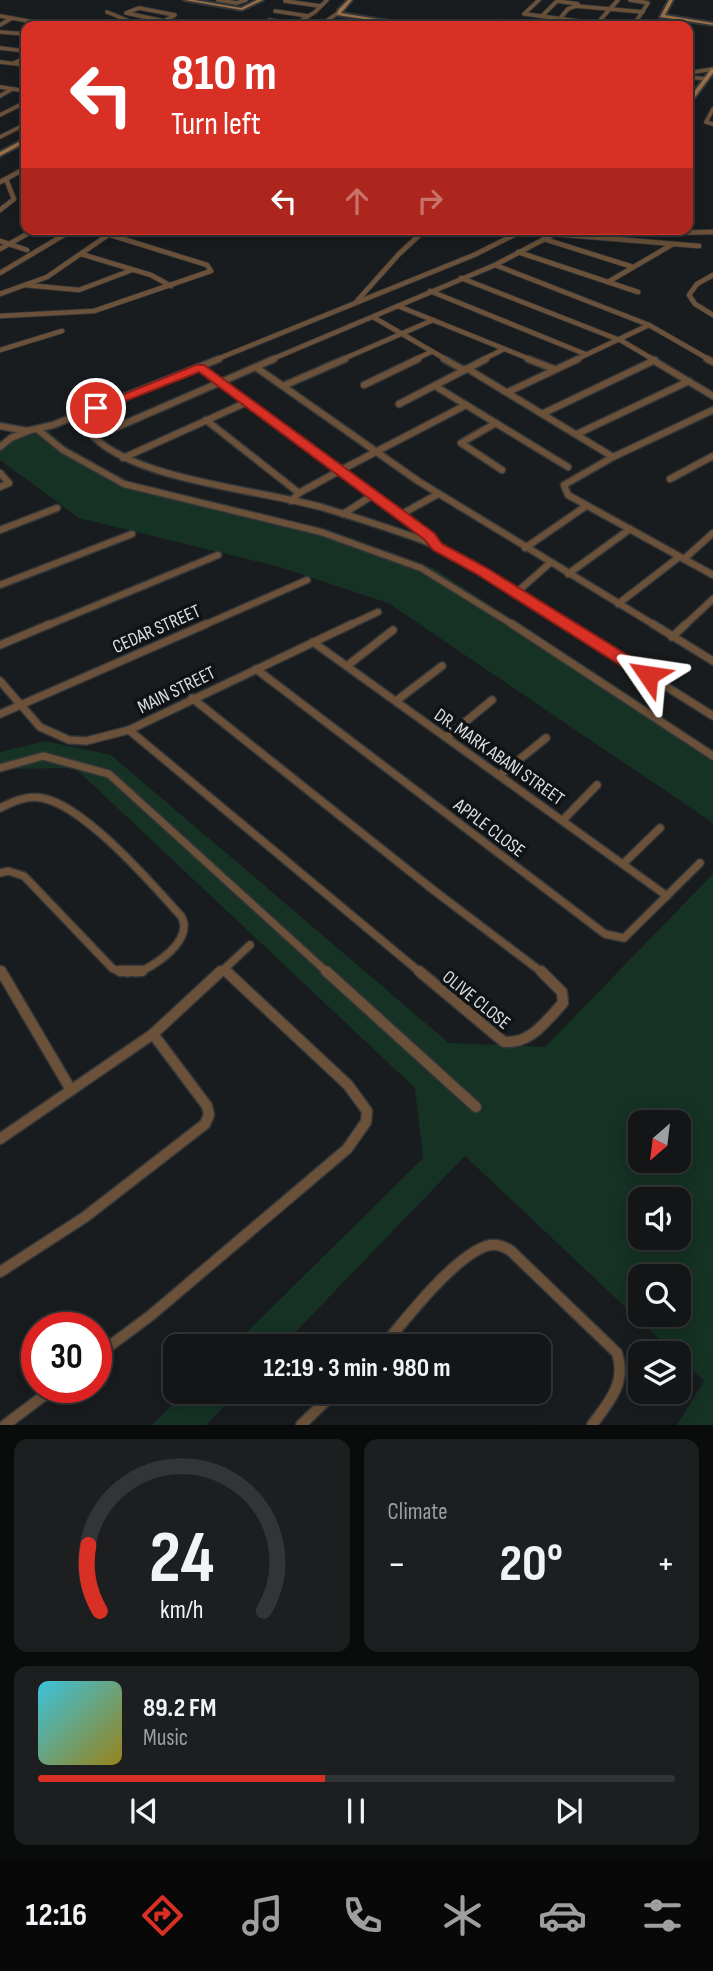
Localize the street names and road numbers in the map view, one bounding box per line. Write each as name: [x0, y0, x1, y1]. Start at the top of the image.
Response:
street label: CEDAR STREET: [109, 600, 204, 659]
street label: MAIN STREET: [134, 662, 220, 719]
street label: DR. MARK ABANI STREET: [430, 704, 569, 811]
street label: APPLE CLOSE: [448, 793, 529, 862]
street label: OLIVE CLOSE: [437, 966, 515, 1035]

